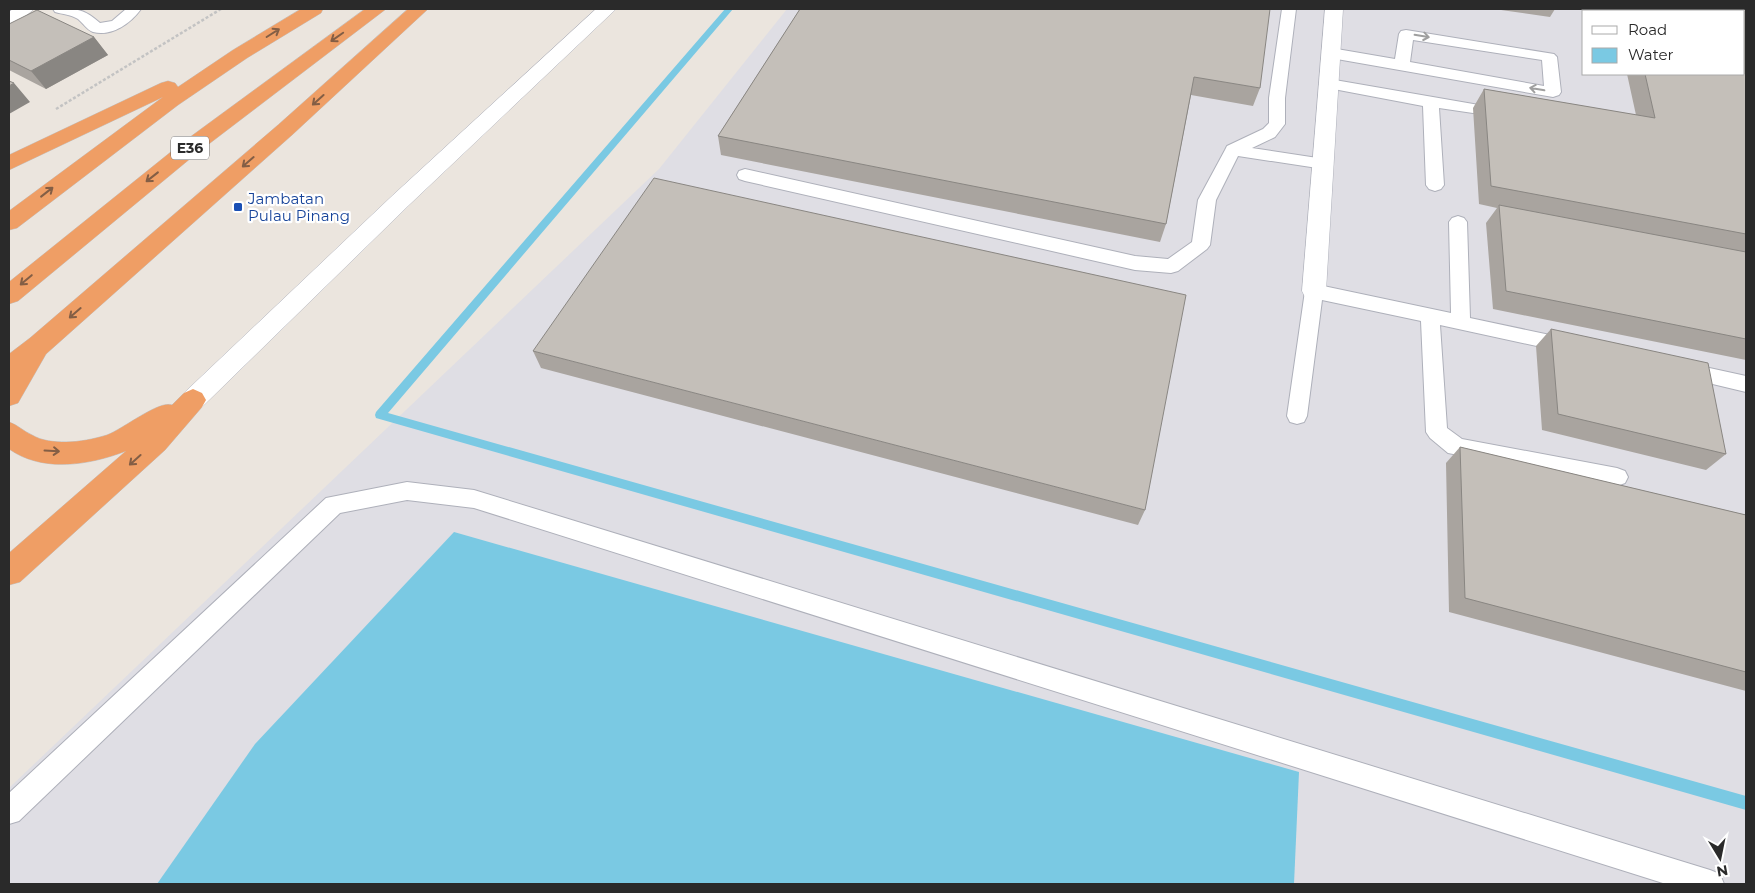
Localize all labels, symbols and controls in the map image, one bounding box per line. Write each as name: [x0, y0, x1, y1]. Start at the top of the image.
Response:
legend: [1582, 10, 1745, 75]
text: Road: [1628, 20, 1667, 39]
one-way arrow: [266, 28, 280, 39]
one-way arrow: [331, 32, 345, 42]
one-way arrow: [1414, 32, 1430, 42]
text: Water: [1628, 45, 1674, 64]
one-way arrow: [1529, 83, 1545, 93]
one-way arrow: [311, 94, 324, 106]
road number: E36: [171, 136, 209, 160]
one-way arrow: [241, 156, 254, 168]
one-way arrow: [146, 172, 159, 183]
one-way arrow: [40, 187, 53, 198]
place label: Jambatan Pulau Pinang: [247, 189, 350, 225]
marker: Jambatan Pulau Pinang: [232, 201, 244, 213]
one-way arrow: [20, 274, 33, 285]
one-way arrow: [69, 308, 82, 319]
one-way arrow: [44, 447, 60, 456]
one-way arrow: [128, 454, 141, 466]
north arrow: [1695, 833, 1745, 883]
text: N: [1715, 861, 1729, 881]

